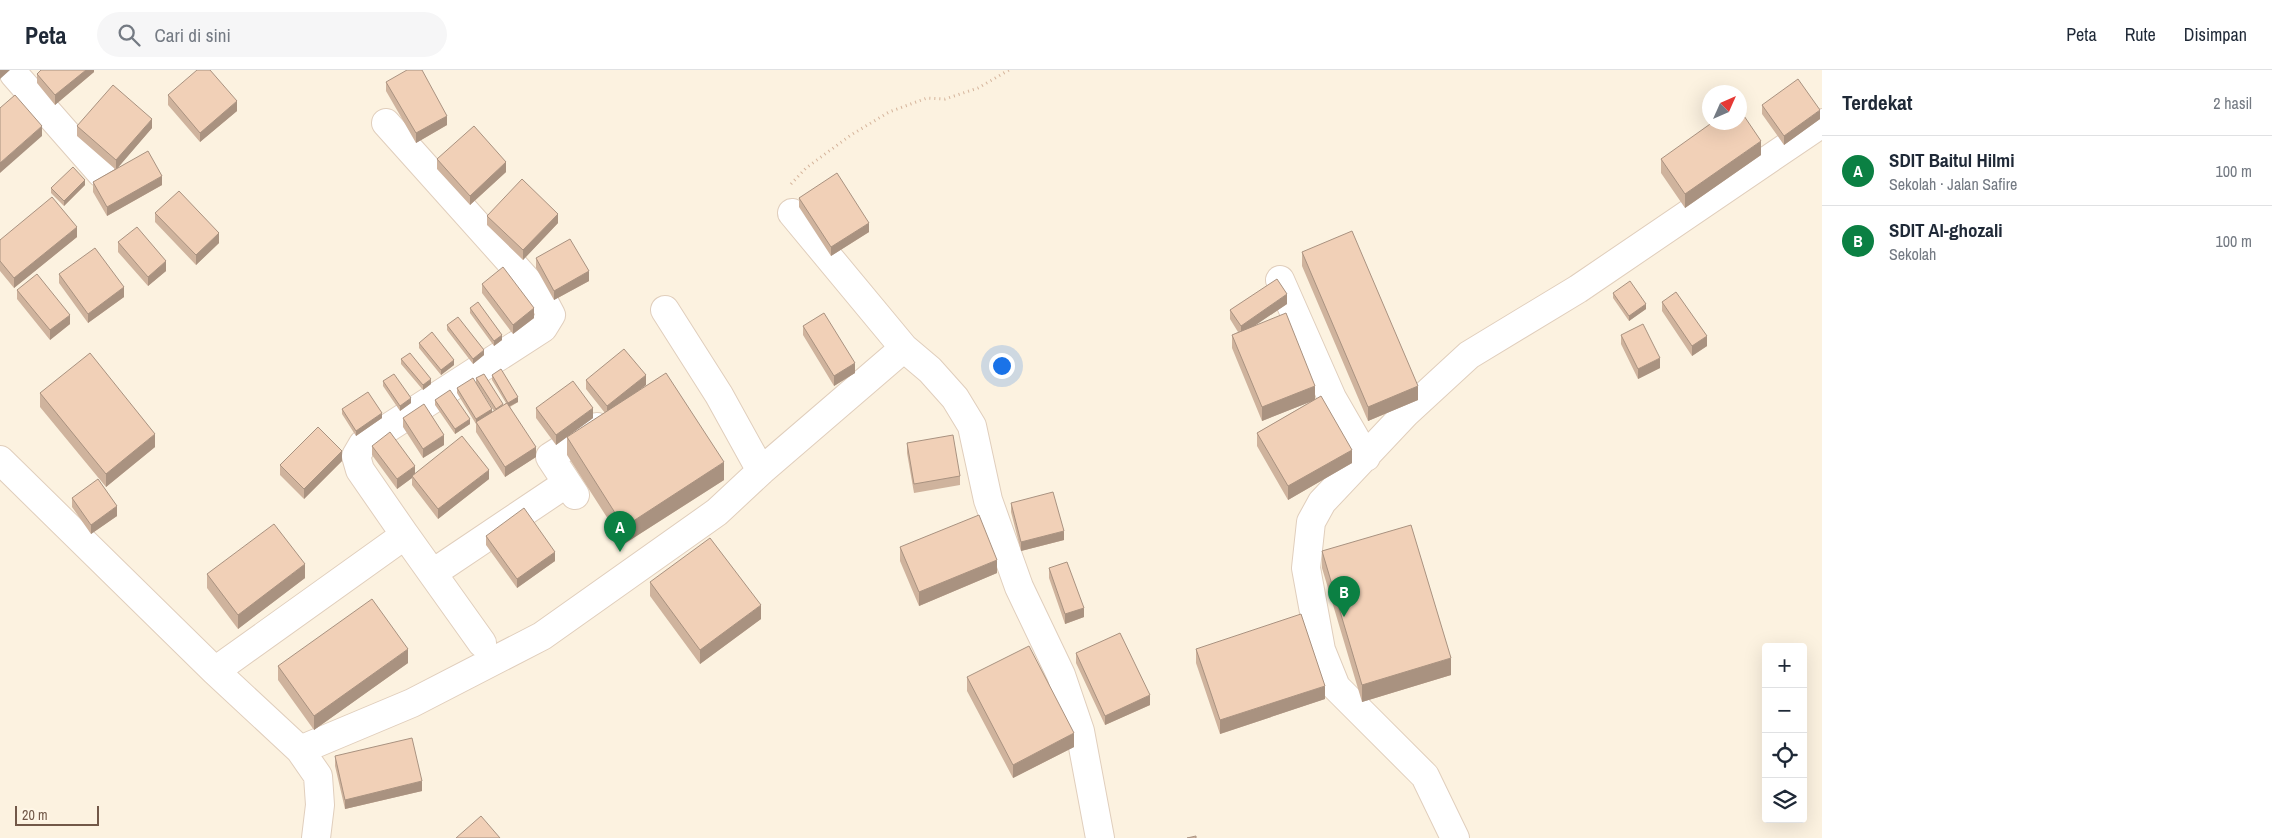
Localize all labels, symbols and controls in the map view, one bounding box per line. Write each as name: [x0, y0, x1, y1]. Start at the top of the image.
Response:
search box: [97, 12, 447, 57]
text: Peta: [25, 19, 67, 51]
icon: search: [115, 21, 143, 49]
text: Cari di sini: [155, 22, 231, 48]
text: Peta: [2066, 22, 2097, 47]
text: Rute: [2125, 22, 2156, 47]
text: Disimpan: [2184, 22, 2247, 47]
north arrow: [1702, 85, 1747, 130]
text: Terdekat: [1842, 88, 1913, 117]
text: 2 hasil: [2213, 92, 2252, 114]
text: SDIT Baitul Hilmi: [1889, 147, 2015, 173]
text: A: [1853, 160, 1863, 182]
text: 100 m: [2216, 160, 2252, 182]
text: Sekolah · Jalan Safire: [1889, 173, 2017, 195]
text: SDIT Al-ghozali: [1889, 217, 2003, 243]
text: B: [1853, 230, 1863, 252]
text: 100 m: [2216, 230, 2252, 252]
text: Sekolah: [1889, 243, 1936, 265]
your location: [989, 353, 1015, 379]
pin: A: [604, 511, 636, 552]
pin: B: [1328, 576, 1360, 617]
map controls: [1762, 643, 1807, 823]
button: +: [1762, 643, 1807, 688]
button: −: [1762, 688, 1807, 733]
button: locate: [1762, 733, 1807, 778]
button: layers: [1762, 778, 1807, 823]
scale bar: [15, 803, 99, 826]
text: 20 m: [22, 806, 48, 824]

